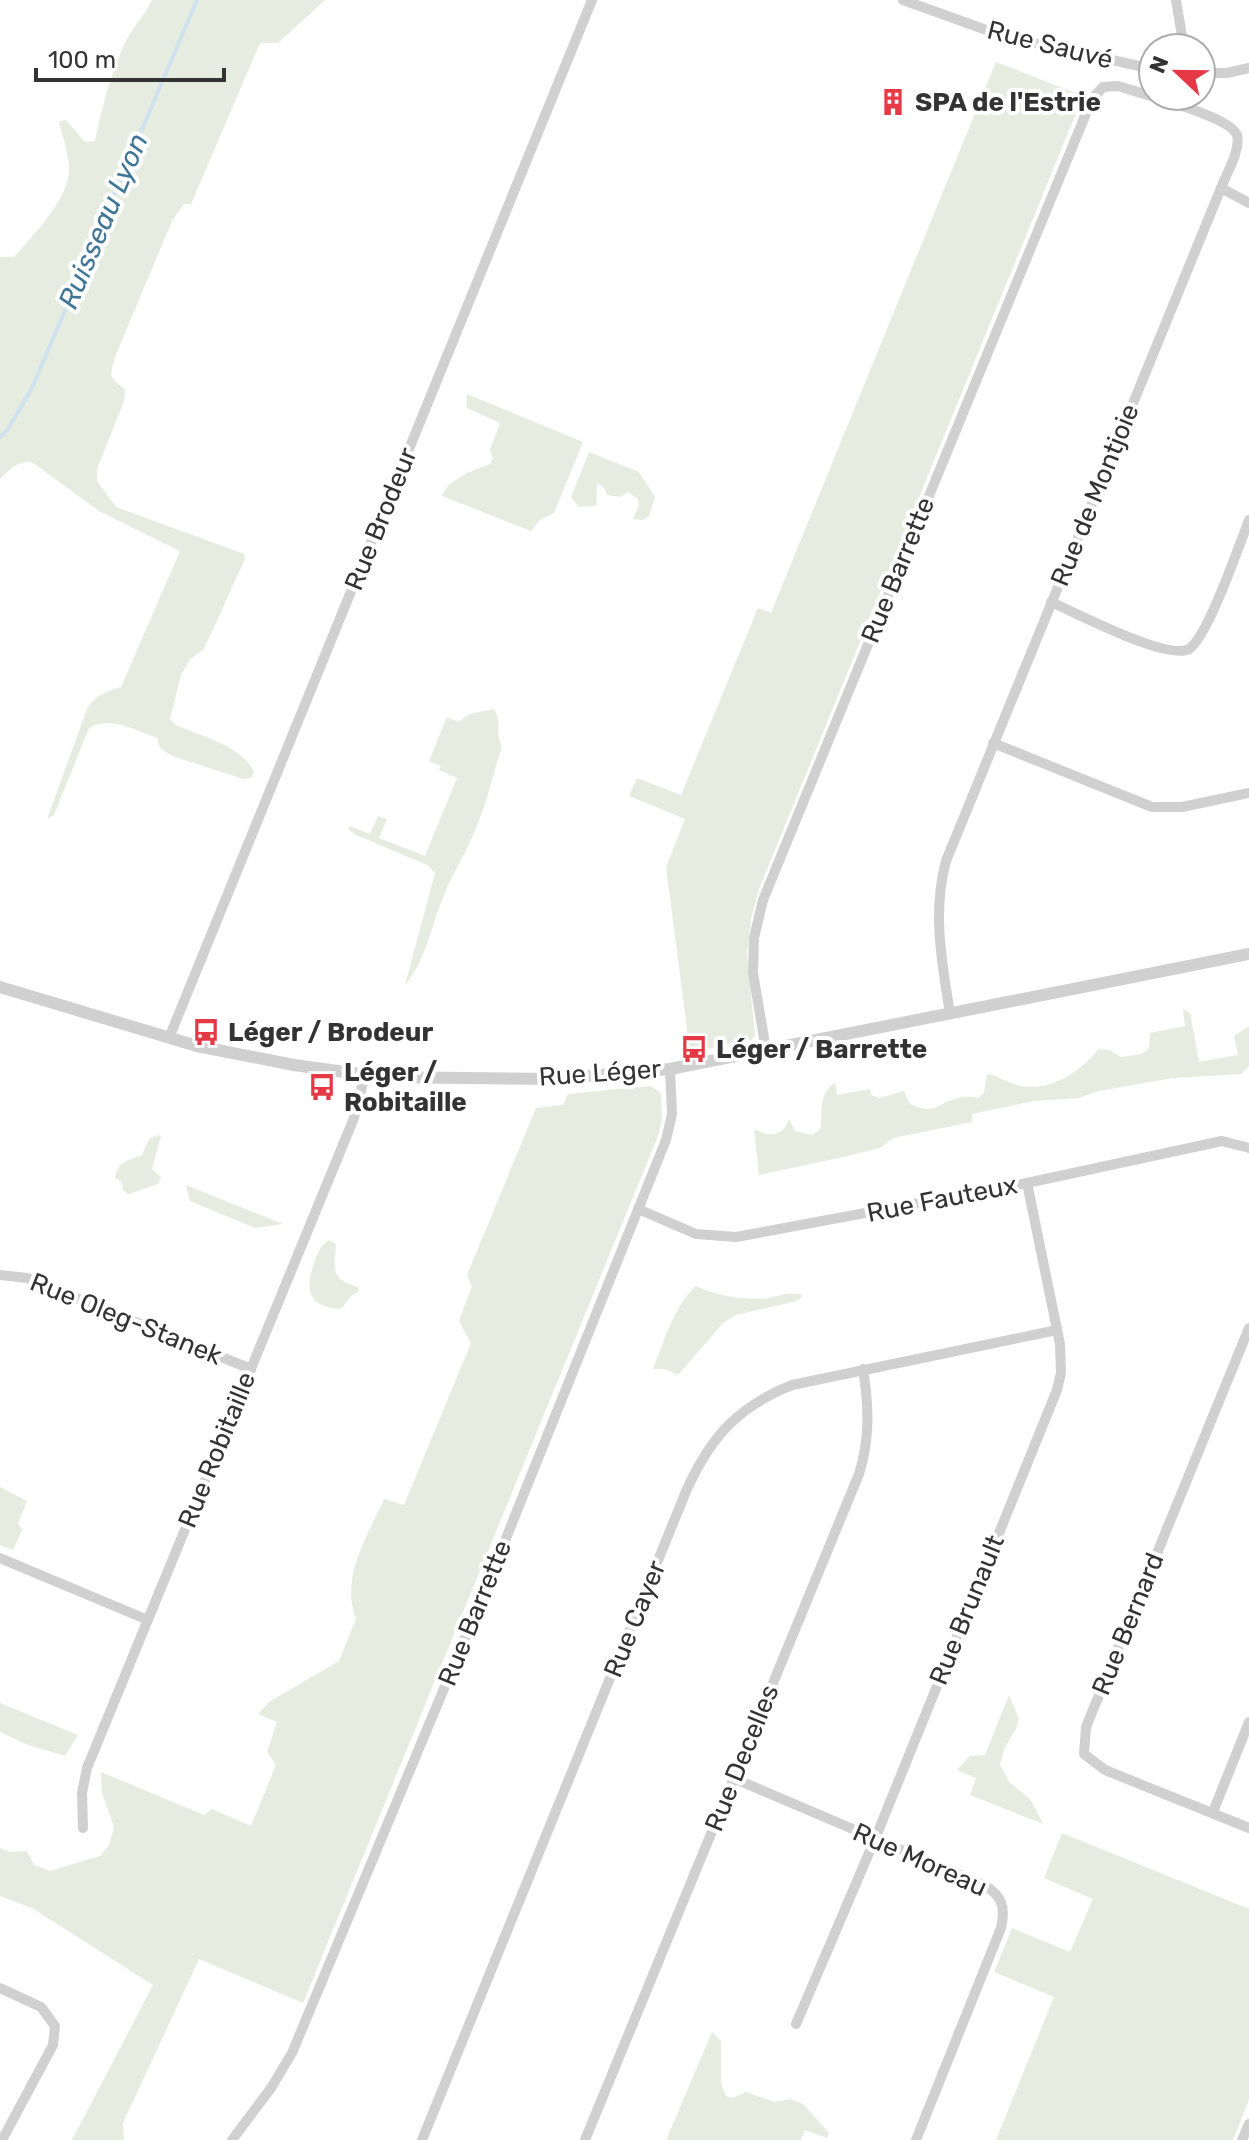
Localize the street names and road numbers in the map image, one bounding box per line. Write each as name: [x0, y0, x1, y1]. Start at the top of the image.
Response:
street label: Rue Sauvé: [984, 14, 1116, 76]
street label: Rue de Montjoie: [1044, 399, 1146, 591]
street label: Rue Brodeur: [338, 443, 424, 595]
street label: Rue Barrette: [855, 493, 941, 647]
street label: Rue Léger: [538, 1053, 662, 1093]
street label: Rue Fauteux: [864, 1169, 1020, 1229]
street label: Rue Oleg-Stanek: [26, 1266, 227, 1372]
street label: Rue Robitaille: [172, 1368, 262, 1532]
street label: Rue Brunault: [923, 1531, 1011, 1689]
street label: Rue Barrette: [432, 1536, 518, 1690]
street label: Rue Bernard: [1085, 1548, 1171, 1700]
street label: Rue Cayer: [598, 1556, 673, 1682]
street label: Rue Decelles: [699, 1680, 785, 1836]
street label: Rue Moreau: [848, 1817, 992, 1903]

